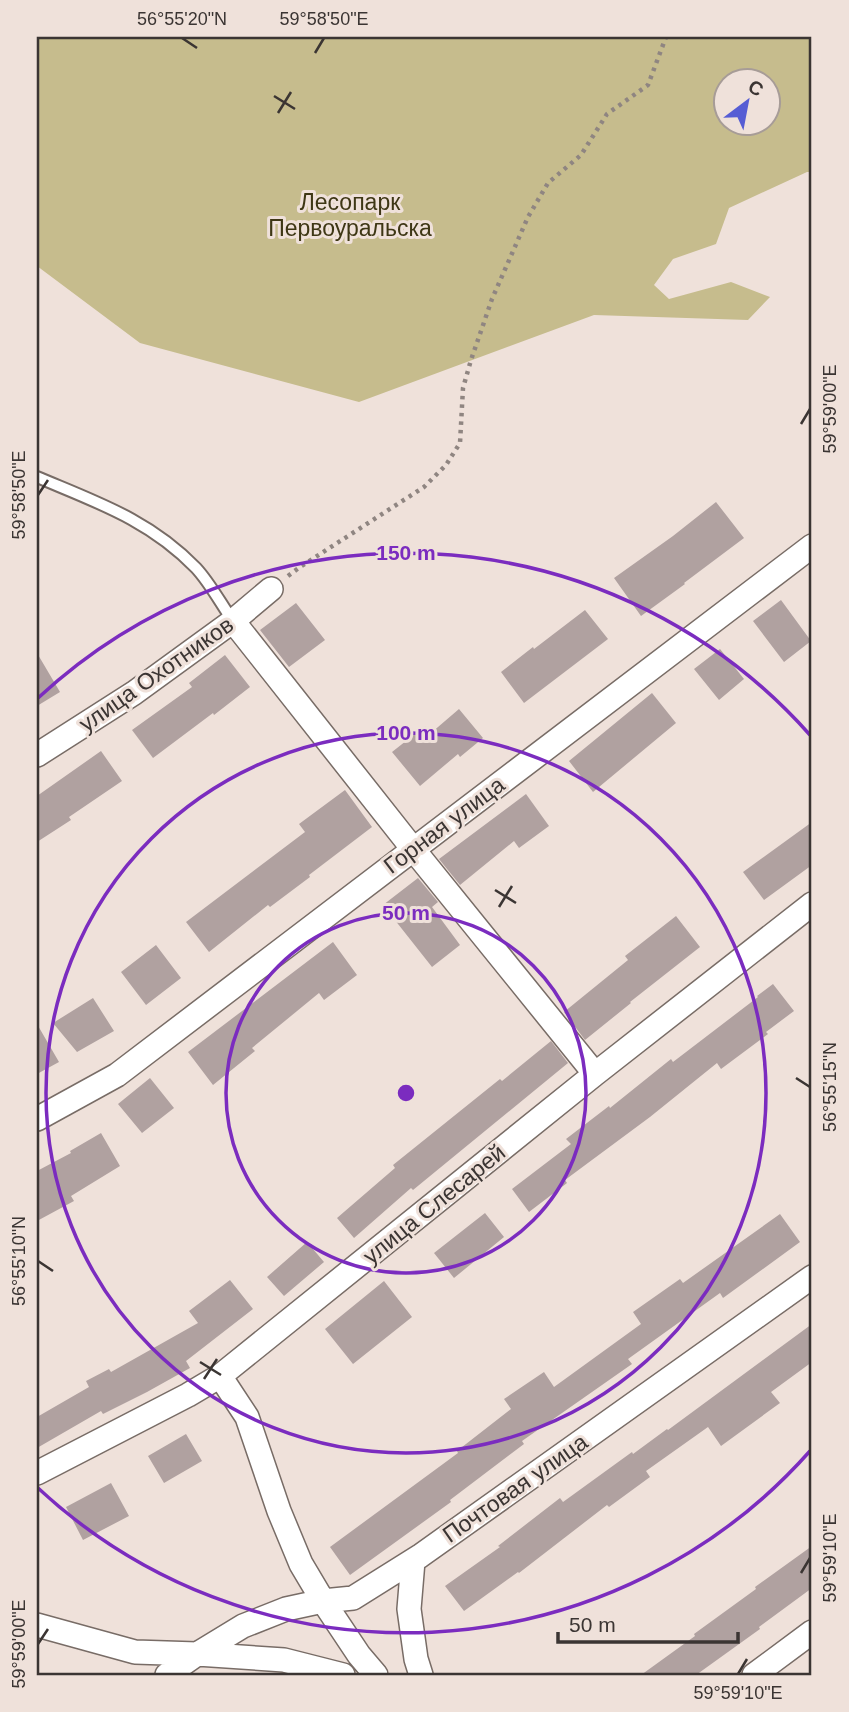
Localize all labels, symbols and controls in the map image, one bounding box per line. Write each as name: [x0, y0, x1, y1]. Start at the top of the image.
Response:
text: 56°55'20"N: [137, 9, 227, 29]
text: 59°58'50"E: [279, 9, 369, 29]
north arrow: [712, 66, 782, 136]
text: С: [744, 75, 767, 101]
park label: Лесопарк Первоуральска: [268, 189, 432, 241]
text: 59°59'00"E: [820, 364, 840, 454]
text: 59°58'50"E: [9, 450, 29, 540]
text: 150 m: [376, 541, 436, 564]
street label: улица Охотников: [74, 611, 238, 737]
text: 100 m: [376, 721, 436, 744]
street label: Горная улица: [379, 771, 510, 879]
text: 50 m: [382, 901, 430, 924]
text: 56°55'15"N: [820, 1042, 840, 1132]
centre of rings: [394, 1081, 418, 1105]
street label: улица Слесарей: [358, 1139, 510, 1269]
text: 56°55'10"N: [9, 1216, 29, 1306]
street label: Почтовая улица: [438, 1428, 593, 1548]
text: 59°59'10"E: [820, 1513, 840, 1603]
text: 59°59'00"E: [9, 1599, 29, 1689]
scale bar: [558, 1600, 739, 1644]
text: 50 m: [569, 1613, 616, 1636]
text: 59°59'10"E: [693, 1683, 783, 1703]

